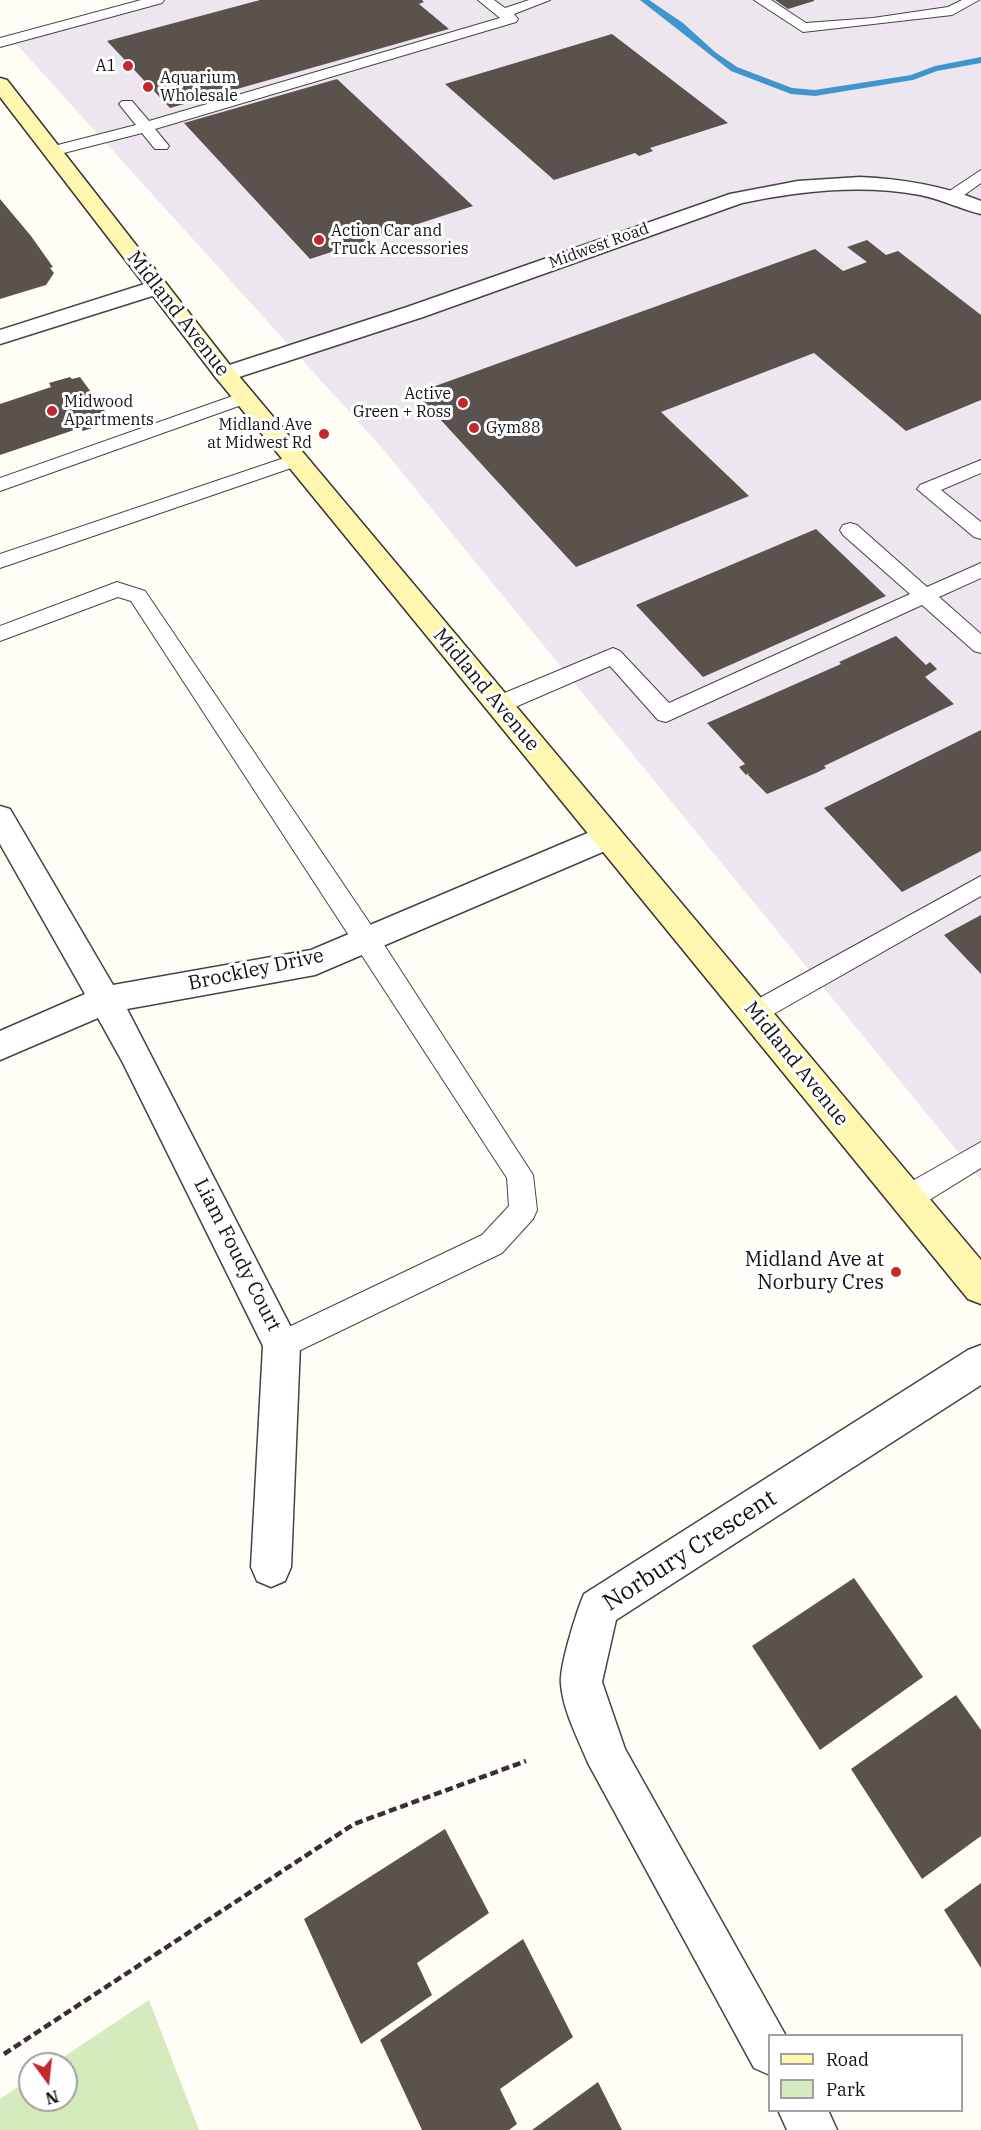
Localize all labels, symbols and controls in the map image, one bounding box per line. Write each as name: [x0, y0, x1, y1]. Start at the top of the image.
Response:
place label: A1: [95, 56, 116, 76]
marker: A1: [121, 59, 135, 73]
place label: Aquarium Wholesale: [160, 68, 238, 106]
marker: Aquarium Wholesale: [141, 80, 155, 94]
street label: Midwest Road: [546, 219, 652, 273]
place label: Action Car and Truck Accessories: [331, 221, 469, 259]
marker: Action Car and Truck Accessories: [312, 233, 326, 247]
street label: Midland Avenue: [122, 246, 234, 382]
place label: Active Green + Ross: [353, 384, 451, 422]
place label: Midwood Apartments: [64, 392, 154, 430]
marker: Active Green + Ross: [456, 396, 470, 410]
marker: Midwood Apartments: [45, 404, 59, 418]
place label: Midland Ave at Midwest Rd: [207, 415, 312, 453]
place label: Gym88: [486, 418, 541, 438]
marker: Gym88: [467, 421, 481, 435]
marker: Midland Ave at Midwest Rd: [317, 427, 331, 441]
street label: Midland Avenue: [428, 624, 544, 756]
street label: Brockley Drive: [186, 944, 326, 996]
street label: Midland Avenue: [739, 997, 853, 1131]
street label: Liam Foudy Court: [188, 1175, 286, 1335]
place label: Midland Ave at Norbury Cres: [745, 1248, 884, 1295]
marker: Midland Ave at Norbury Cres: [889, 1265, 903, 1279]
street label: Norbury Crescent: [598, 1484, 782, 1618]
legend: [768, 2034, 963, 2112]
text: Road: [826, 2048, 869, 2071]
north arrow: [18, 2052, 78, 2112]
text: Park: [826, 2078, 865, 2101]
text: N: [43, 2086, 61, 2109]

